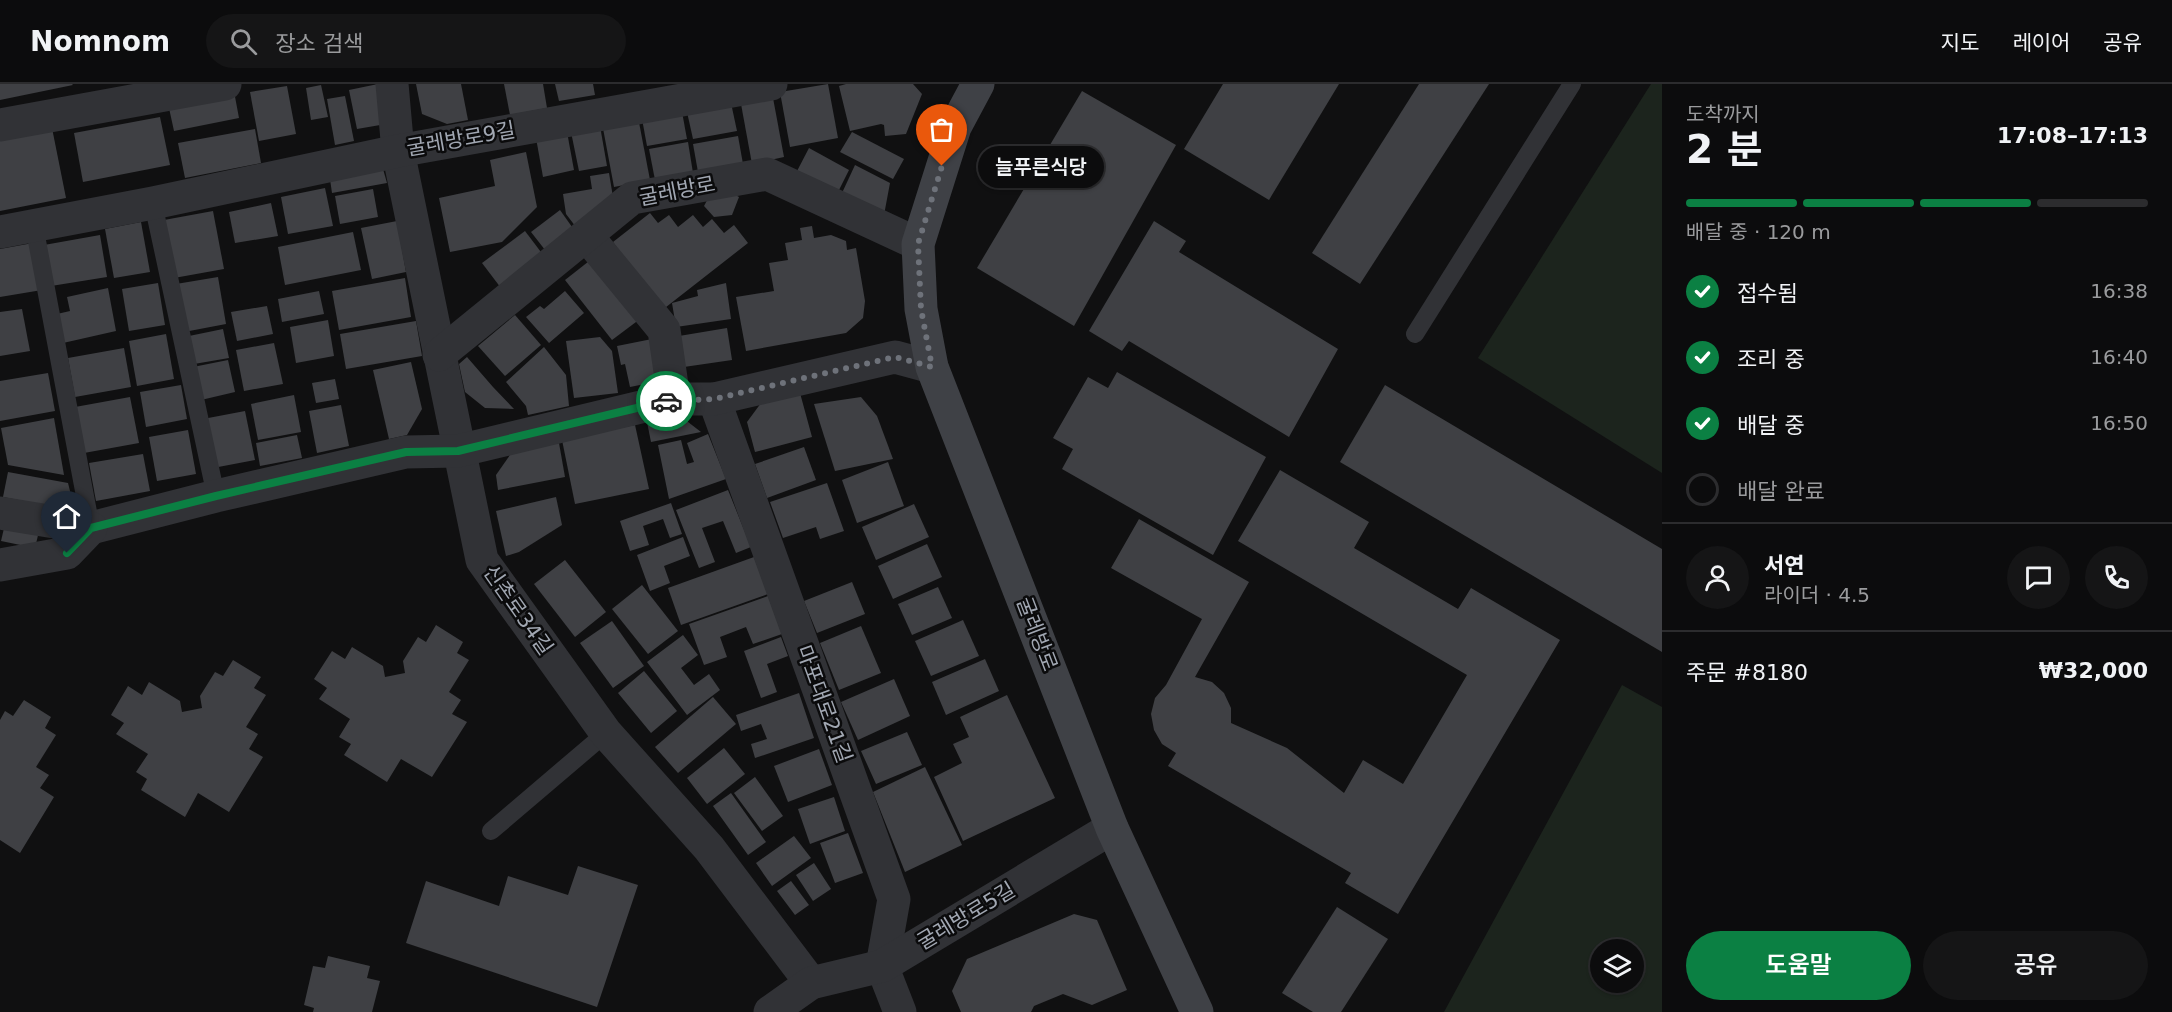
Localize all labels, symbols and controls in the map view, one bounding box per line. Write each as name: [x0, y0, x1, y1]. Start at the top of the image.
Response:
search box: [206, 14, 626, 68]
text: Nomnom: [30, 25, 170, 58]
icon: search: [227, 25, 260, 58]
text: 장소 검색: [275, 31, 363, 56]
text: 지도: [1941, 31, 1979, 55]
text: 레이어: [2012, 31, 2070, 55]
text: 공유: [2103, 31, 2142, 55]
text: 도착까지: [1686, 102, 1760, 126]
pin: [916, 104, 967, 166]
icon: bag: [925, 113, 958, 146]
street label: 굴레방로9길: [405, 118, 517, 160]
text: 17:08–17:13: [1997, 123, 2148, 148]
text: 2 분: [1686, 127, 1763, 172]
callout: 늘푸른식당: [978, 145, 1104, 187]
text: 늘푸른식당: [995, 155, 1087, 179]
street label: 굴레방로: [637, 172, 717, 210]
text: 배달 중 · 120 m: [1686, 220, 1831, 244]
icon: check: [1686, 275, 1719, 308]
text: 16:38: [2090, 279, 2148, 303]
text: 접수됨: [1737, 281, 1798, 306]
icon: check: [1686, 341, 1719, 374]
text: 16:40: [2090, 345, 2148, 369]
text: 조리 중: [1737, 347, 1805, 372]
courier: [636, 371, 696, 431]
icon: car: [650, 385, 683, 418]
icon: check: [1686, 407, 1719, 440]
text: 16:50: [2090, 411, 2148, 435]
text: 배달 중: [1737, 413, 1805, 438]
text: 배달 완료: [1737, 479, 1825, 504]
pin: [41, 491, 92, 553]
icon: home: [50, 500, 83, 533]
button: person: [1686, 546, 1749, 609]
button: chat: [2007, 546, 2070, 609]
button: phone: [2085, 546, 2148, 609]
text: 서연: [1764, 553, 1804, 578]
street label: 신촌로34길: [478, 561, 558, 659]
text: 라이더 · 4.5: [1764, 583, 1870, 607]
street label: 굴레방로: [1012, 594, 1062, 674]
street label: 마포대로21길: [792, 642, 856, 766]
text: ₩32,000: [2039, 658, 2148, 683]
text: 주문 #8180: [1686, 660, 1808, 685]
street label: 굴레방로5길: [913, 877, 1019, 955]
button: 도움말: [1686, 931, 1911, 1000]
button: 공유: [1923, 931, 2148, 1000]
map controls: [1590, 939, 1644, 993]
button: layers: [1590, 939, 1644, 993]

